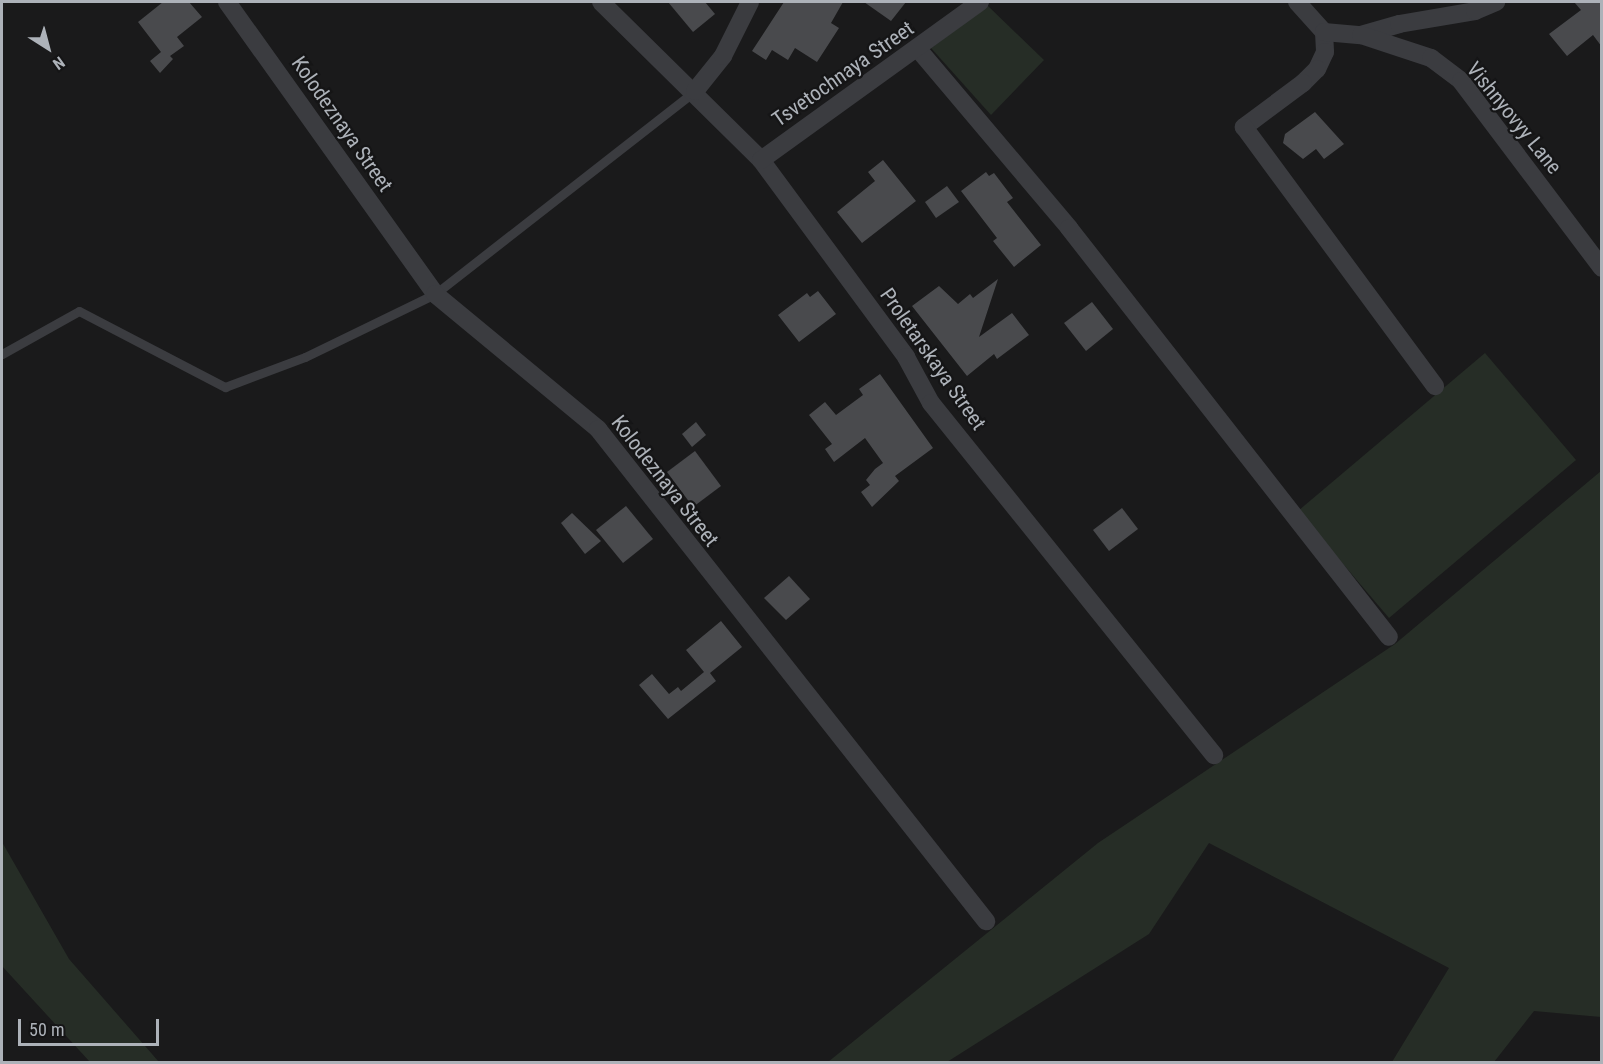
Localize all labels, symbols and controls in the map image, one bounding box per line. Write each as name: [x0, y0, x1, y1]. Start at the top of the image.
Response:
street label: Tsvetochnaya Street: [767, 16, 919, 132]
north arrow: [18, 18, 78, 78]
text: N: [49, 52, 68, 74]
street label: Kolodeznaya Street: [286, 52, 398, 196]
street label: Vishnyovyy Lane: [1461, 57, 1567, 179]
street label: Proletarskaya Street: [875, 283, 991, 435]
street label: Kolodeznaya Street: [606, 410, 724, 552]
scale bar: [21, 1007, 162, 1045]
text: 50 m: [29, 1019, 64, 1040]

